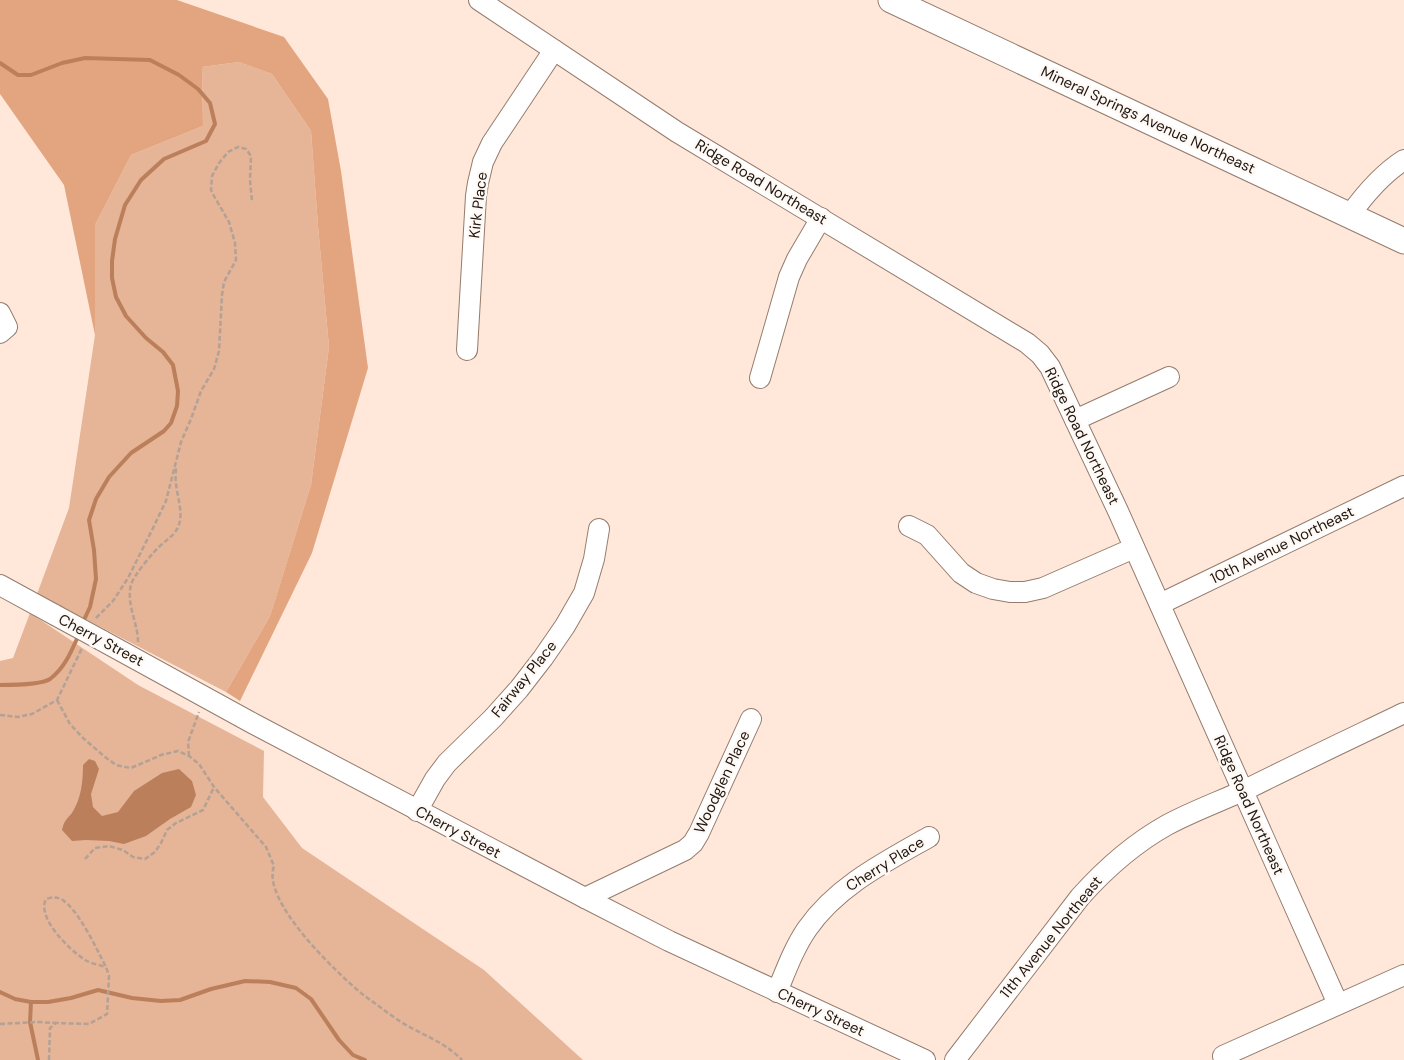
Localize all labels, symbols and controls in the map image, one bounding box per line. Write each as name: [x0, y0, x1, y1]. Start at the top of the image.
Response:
street label: Mineral Springs Avenue Northeast: [1038, 61, 1258, 179]
street label: Ridge Road Northeast: [691, 135, 831, 229]
street label: Kirk Place: [464, 171, 492, 239]
street label: Ridge Road Northeast: [1040, 364, 1124, 508]
street label: 10th Avenue Northeast: [1207, 501, 1357, 589]
street label: Cherry Street: [55, 609, 147, 671]
street label: Fairway Place: [487, 636, 561, 722]
street label: Woodglen Place: [689, 727, 755, 837]
street label: Ridge Road Northeast: [1209, 732, 1289, 878]
street label: Cherry Street: [412, 801, 504, 863]
street label: Cherry Place: [842, 832, 928, 896]
street label: 11th Avenue Northeast: [995, 872, 1107, 1002]
street label: Cherry Street: [774, 983, 868, 1041]

